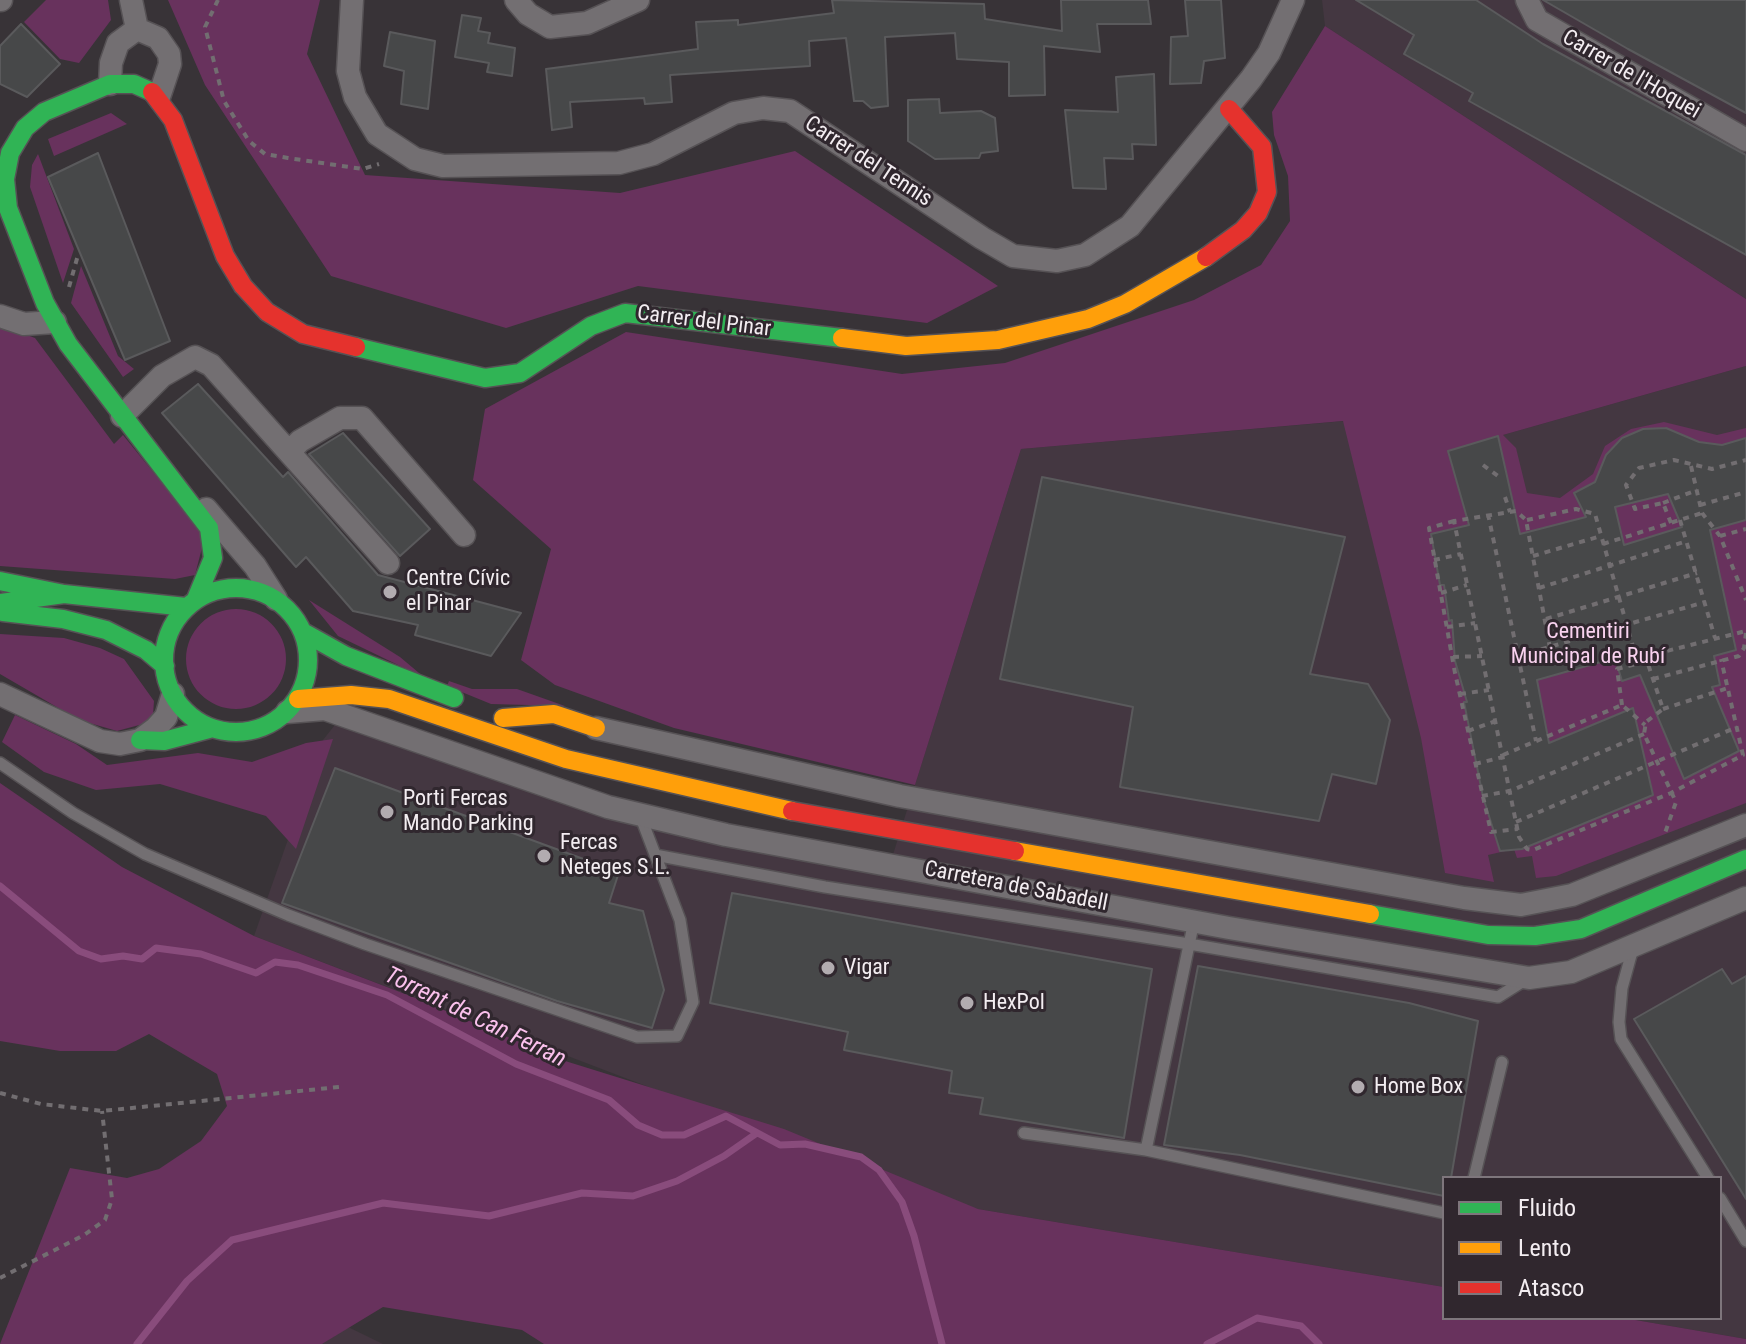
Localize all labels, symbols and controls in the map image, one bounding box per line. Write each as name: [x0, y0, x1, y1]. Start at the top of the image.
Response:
street label: Carrer de l'Hoquei: [1557, 25, 1705, 125]
street label: Carrer del Tennis: [799, 111, 937, 213]
street label: Carrer del Pinar: [636, 301, 772, 343]
place label: Centre Cívic el Pinar: [406, 566, 510, 618]
marker: Centre Cívic el Pinar: [381, 583, 399, 601]
park label: Cementiri Municipal de Rubí: [1511, 619, 1665, 670]
place label: Porti Fercas Mando Parking: [403, 786, 534, 838]
marker: Porti Fercas Mando Parking: [378, 803, 396, 821]
place label: Fercas Neteges S.L.: [560, 830, 670, 882]
marker: Fercas Neteges S.L.: [535, 847, 553, 865]
street label: Carretera de Sabadell: [922, 856, 1110, 918]
place label: Vigar: [844, 955, 889, 981]
marker: Vigar: [819, 959, 837, 977]
water label: Torrent de Can Ferran: [380, 962, 570, 1074]
place label: HexPol: [983, 990, 1045, 1016]
marker: HexPol: [958, 994, 976, 1012]
place label: Home Box: [1374, 1074, 1463, 1100]
marker: Home Box: [1349, 1078, 1367, 1096]
legend: [1442, 1176, 1722, 1320]
text: Fluido: [1518, 1194, 1576, 1222]
text: Lento: [1518, 1234, 1571, 1262]
text: Atasco: [1518, 1274, 1584, 1302]

